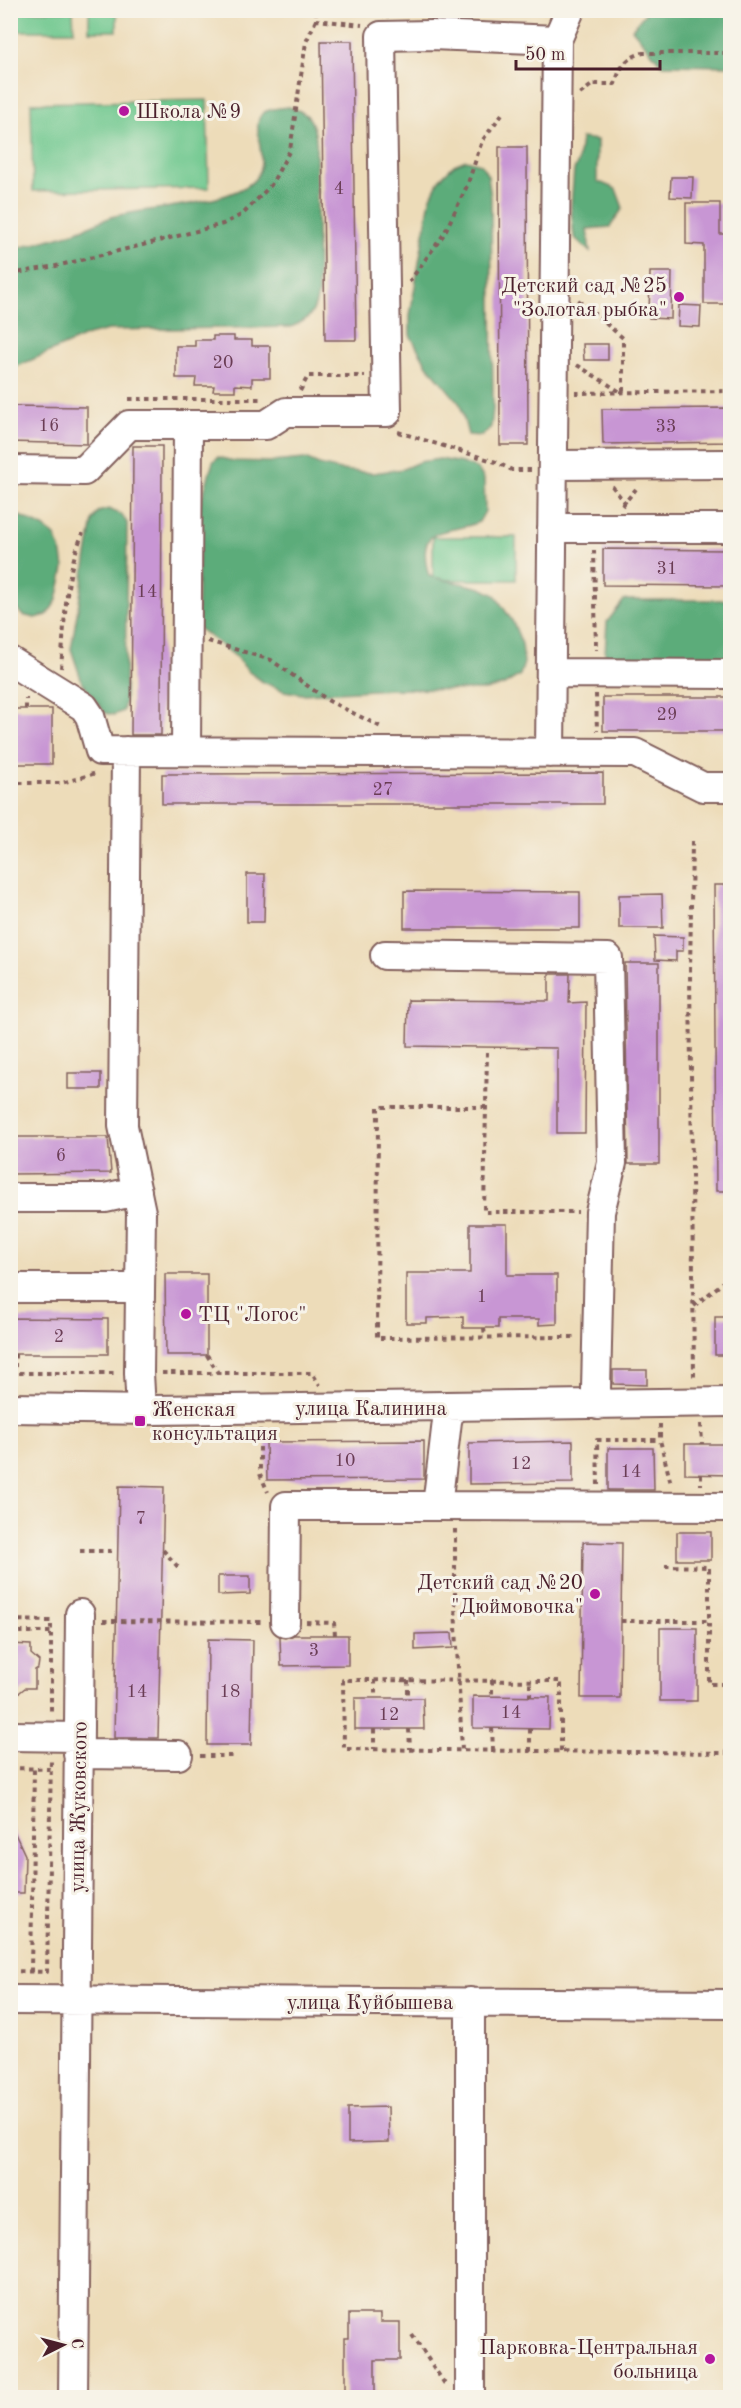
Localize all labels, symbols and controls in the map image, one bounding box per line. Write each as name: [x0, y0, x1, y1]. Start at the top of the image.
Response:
scale bar: [516, 33, 660, 71]
text: 50 m: [525, 46, 565, 64]
place label: Школа №9: [136, 102, 242, 123]
marker: Школа №9: [117, 104, 131, 118]
house number: 4: [334, 180, 344, 198]
place label: Детский сад №25 "Золотая рыбка": [501, 276, 667, 321]
marker: Детский сад №25 "Золотая рыбка": [672, 290, 686, 304]
house number: 20: [213, 354, 233, 372]
house number: 16: [39, 417, 59, 435]
house number: 33: [656, 418, 676, 436]
house number: 31: [657, 560, 677, 578]
house number: 14: [137, 583, 157, 601]
house number: 29: [657, 706, 677, 724]
house number: 27: [373, 781, 393, 799]
house number: 6: [56, 1147, 66, 1165]
house number: 1: [477, 1288, 487, 1306]
place label: ТЦ "Логос": [198, 1305, 307, 1326]
marker: ТЦ "Логос": [179, 1307, 193, 1321]
house number: 2: [54, 1328, 64, 1346]
street label: улица Калинина: [295, 1399, 447, 1420]
place label: Женская консультация: [152, 1400, 278, 1445]
marker: Женская консультация: [133, 1414, 147, 1428]
house number: 10: [335, 1452, 355, 1470]
house number: 12: [511, 1455, 531, 1473]
house number: 14: [621, 1463, 641, 1481]
house number: 7: [136, 1510, 146, 1528]
place label: Детский сад №20 "Дюймовочка": [417, 1573, 583, 1618]
marker: Детский сад №20 "Дюймовочка": [588, 1587, 602, 1601]
house number: 3: [309, 1642, 319, 1660]
house number: 14: [127, 1683, 147, 1701]
house number: 18: [220, 1683, 240, 1701]
house number: 14: [501, 1704, 521, 1722]
house number: 12: [379, 1706, 399, 1724]
street label: улица Жуковского: [68, 1721, 91, 1893]
street label: улица Куйбышева: [287, 1993, 453, 2014]
north arrow: [33, 2315, 93, 2375]
text: С: [67, 2338, 84, 2350]
place label: Парковка-Центральная больница: [479, 2338, 698, 2383]
marker: Парковка-Центральная больница: [703, 2352, 717, 2366]

